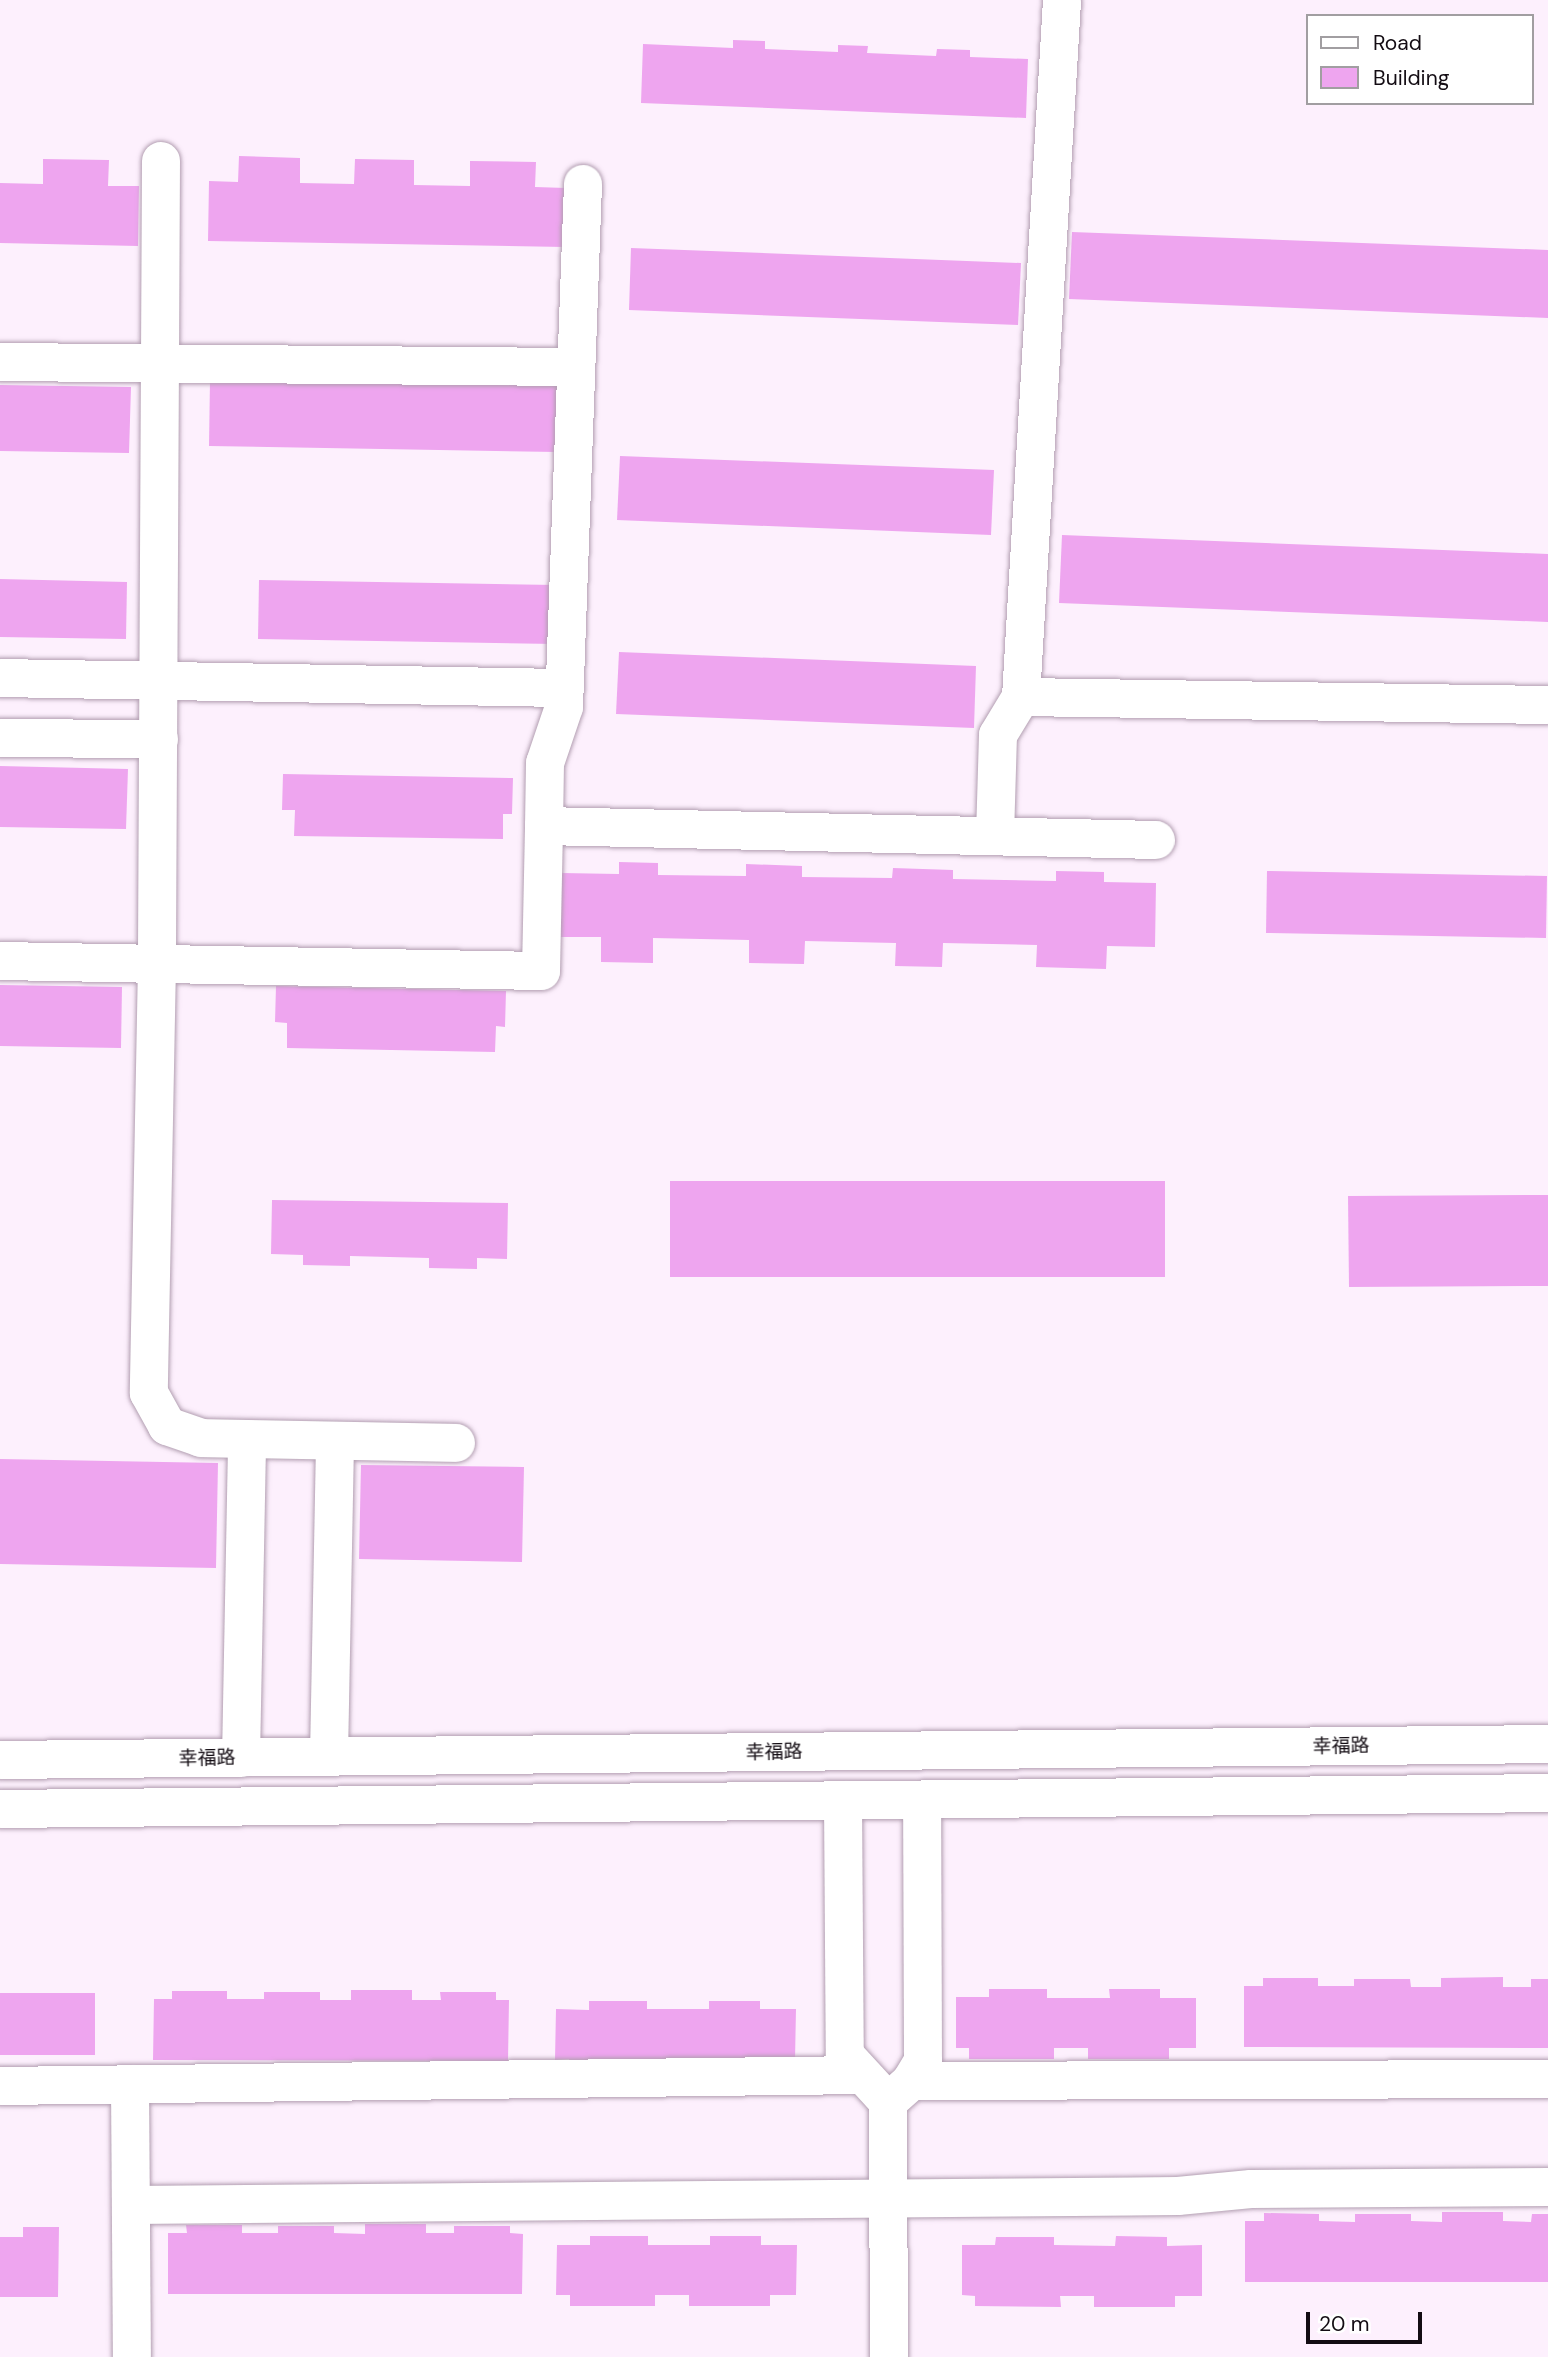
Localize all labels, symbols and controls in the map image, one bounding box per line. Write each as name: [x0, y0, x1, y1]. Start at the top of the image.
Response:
legend: [1306, 14, 1534, 105]
text: Road: [1373, 29, 1422, 57]
text: Building: [1373, 64, 1449, 92]
street label: 幸福路: [1312, 1734, 1370, 1758]
street label: 幸福路: [745, 1740, 803, 1764]
street label: 幸福路: [178, 1746, 236, 1770]
scale bar: [1310, 2298, 1426, 2342]
text: 20 m: [1319, 2310, 1370, 2338]

